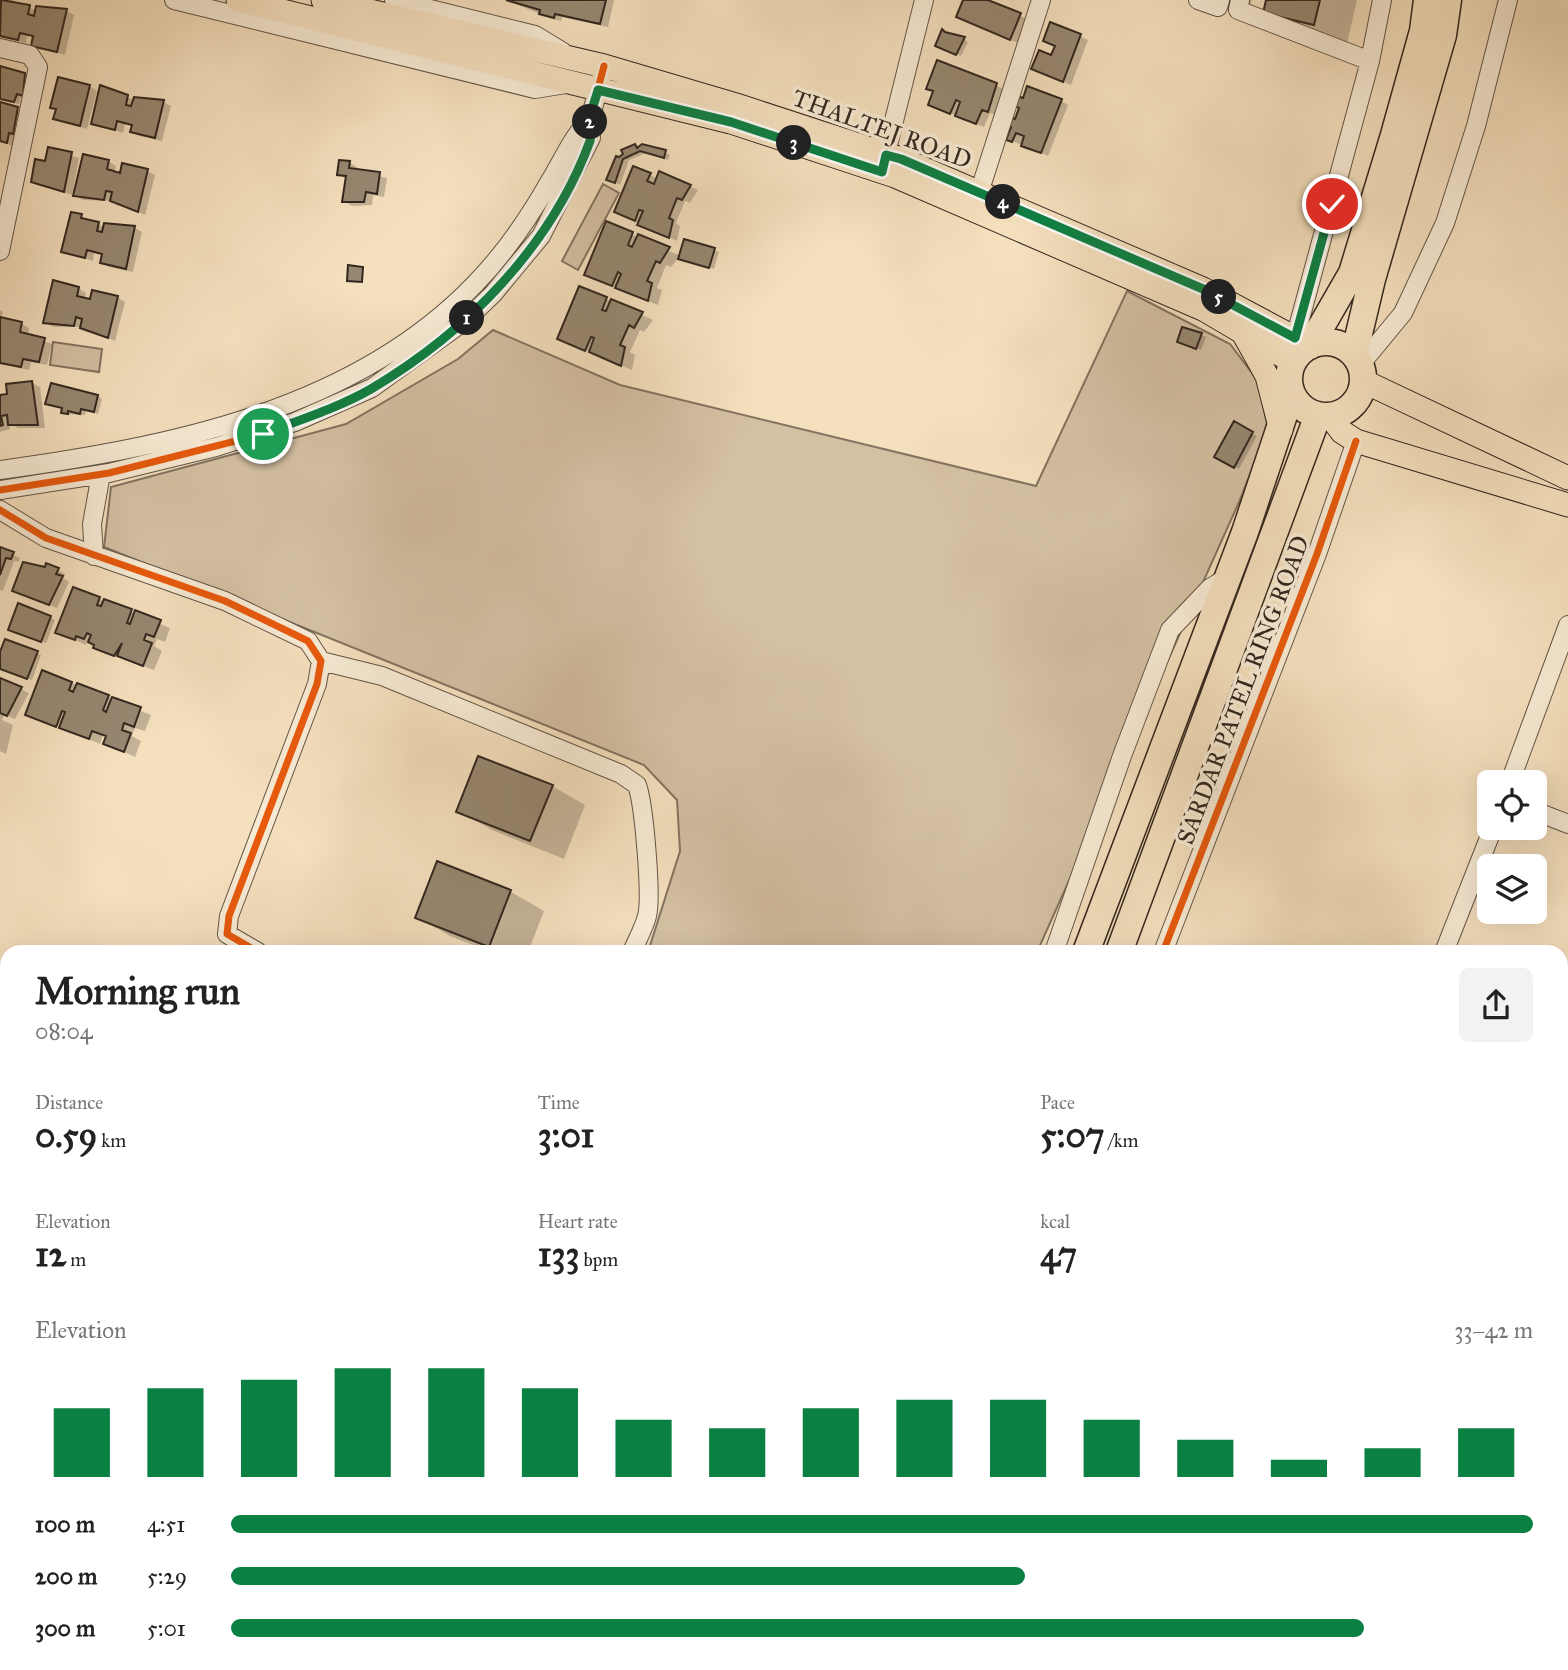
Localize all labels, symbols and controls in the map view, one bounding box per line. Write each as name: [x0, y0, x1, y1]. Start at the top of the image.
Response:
street label: THALTEJ ROAD: [788, 83, 976, 175]
pin: 2: [572, 104, 608, 140]
text: 2: [585, 110, 594, 133]
pin: 3: [776, 125, 812, 160]
text: 3: [790, 131, 797, 154]
pin: [1302, 174, 1362, 234]
pin: 4: [986, 184, 1020, 220]
icon: check: [1313, 185, 1351, 223]
text: 4: [997, 190, 1008, 213]
pin: 5: [1202, 280, 1236, 314]
text: 5: [1214, 285, 1223, 308]
pin: 1: [449, 300, 484, 336]
text: 1: [463, 306, 470, 329]
pin: [233, 404, 293, 464]
icon: arrive: [244, 415, 282, 453]
street label: SARDAR PATEL RING ROAD: [1170, 531, 1316, 849]
map controls: [1477, 770, 1547, 924]
button: locate: [1477, 770, 1547, 840]
button: layers: [1477, 854, 1547, 924]
text: Morning run: [35, 968, 240, 1014]
button: share: [1459, 968, 1533, 1042]
text: 08:04: [35, 1017, 93, 1045]
text: Distance: [35, 1091, 103, 1114]
text: Time: [538, 1091, 580, 1114]
text: Pace: [1040, 1091, 1075, 1114]
text: 0.59: [35, 1114, 97, 1157]
text: 3:01: [538, 1114, 594, 1157]
text: 5:07: [1040, 1114, 1104, 1157]
text: km: [97, 1129, 126, 1152]
text: /km: [1104, 1129, 1138, 1152]
text: Elevation: [35, 1210, 110, 1233]
text: Heart rate: [538, 1210, 618, 1233]
text: kcal: [1040, 1210, 1070, 1233]
text: 12: [35, 1233, 66, 1276]
text: 133: [538, 1233, 579, 1276]
text: 47: [1040, 1233, 1077, 1276]
text: m: [66, 1248, 86, 1271]
text: bpm: [579, 1248, 618, 1271]
text: Elevation: [35, 1316, 126, 1344]
text: 33–42 m: [1454, 1316, 1533, 1344]
text: 100 m: [35, 1510, 95, 1538]
text: 4:51: [147, 1510, 185, 1538]
text: 200 m: [35, 1562, 97, 1590]
text: 5:29: [147, 1562, 187, 1590]
text: 300 m: [35, 1614, 95, 1642]
text: 5:01: [147, 1614, 186, 1642]

